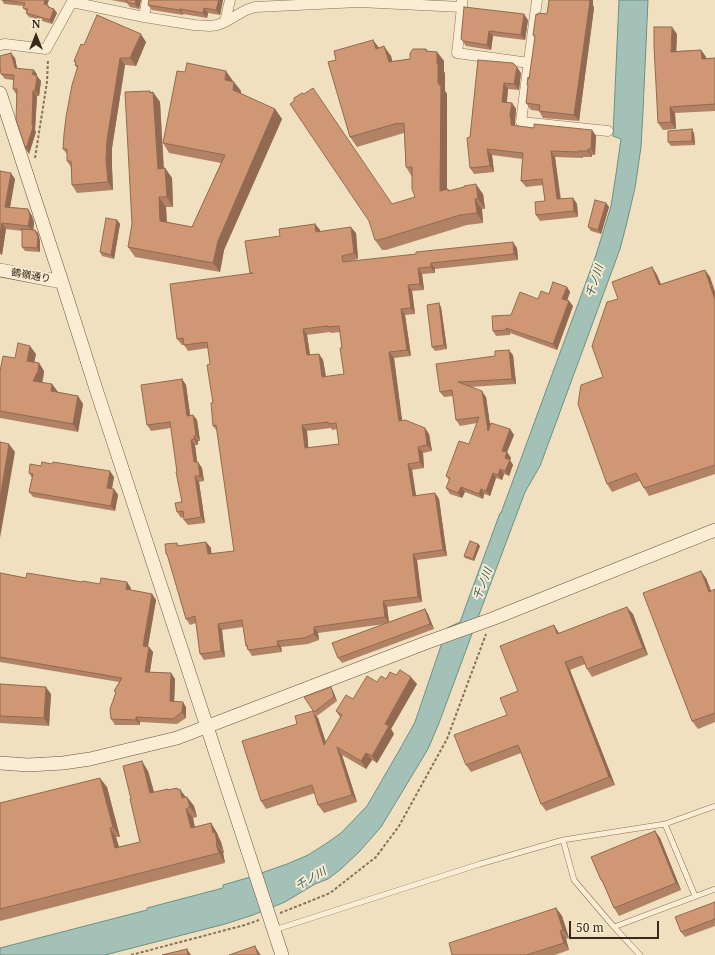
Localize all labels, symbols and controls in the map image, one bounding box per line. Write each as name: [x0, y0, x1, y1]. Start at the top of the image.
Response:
north arrow: [16, 16, 56, 56]
text: N: [32, 16, 40, 31]
water label: 千ノ川: [584, 263, 606, 299]
street label: 鶴嶺通り: [10, 267, 52, 285]
water label: 千ノ川: [471, 566, 495, 602]
water label: 千ノ川: [293, 865, 329, 893]
scale bar: [571, 913, 661, 939]
text: 50 m: [576, 919, 604, 936]

